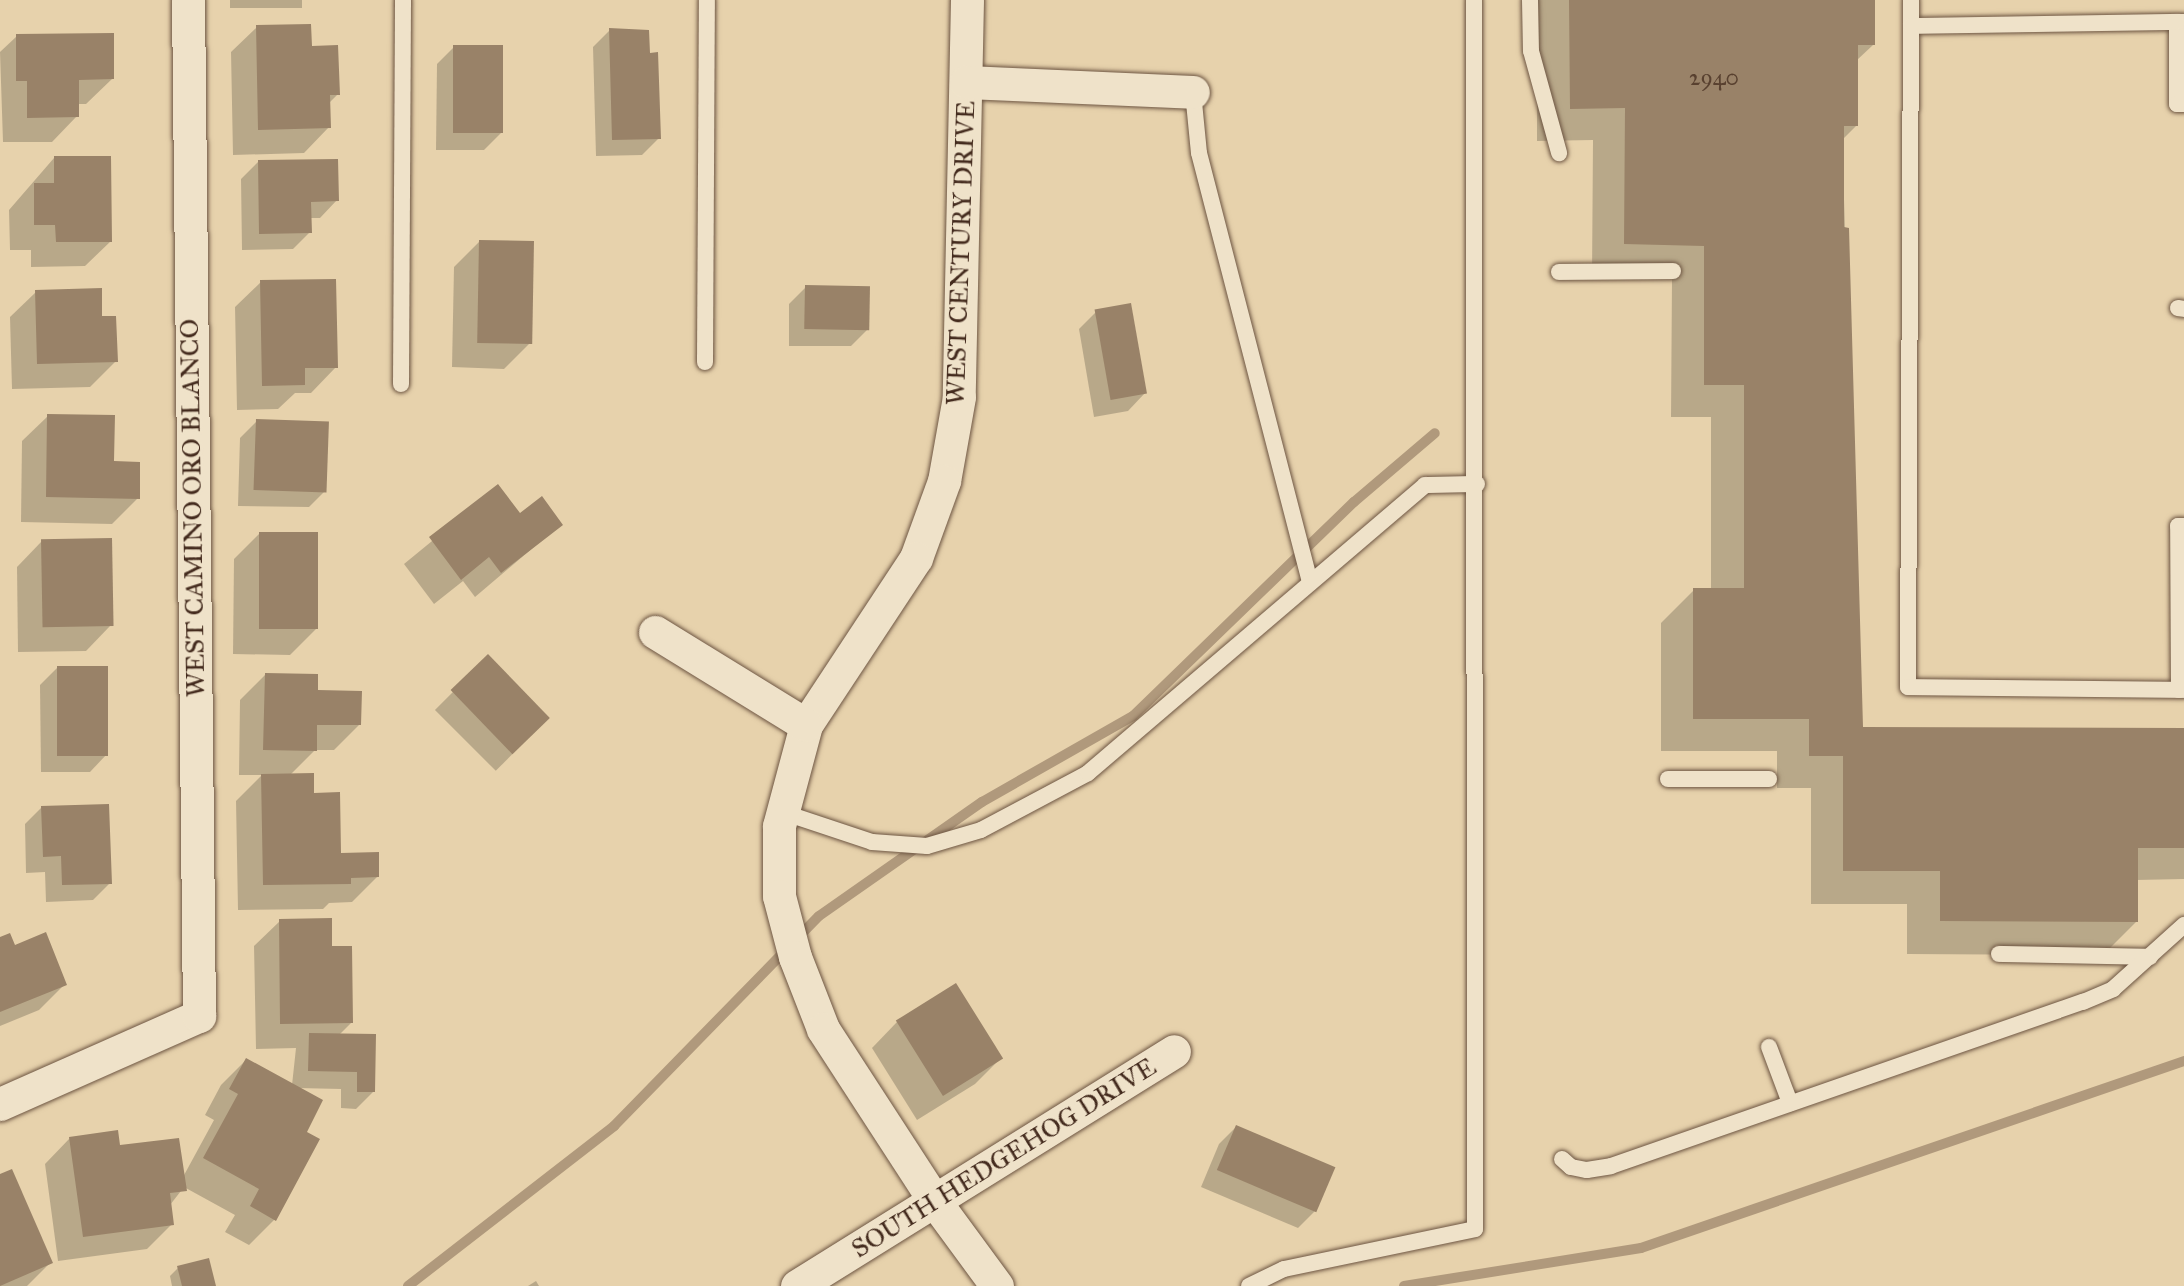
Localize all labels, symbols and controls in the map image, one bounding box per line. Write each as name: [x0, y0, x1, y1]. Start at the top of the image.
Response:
house number: 2940: [1689, 63, 1739, 91]
street label: WEST CENTURY DRIVE: [940, 100, 982, 406]
street label: WEST CAMINO ORO BLANCO: [174, 318, 212, 698]
street label: SOUTH HEDGEHOG DRIVE: [846, 1051, 1162, 1265]

